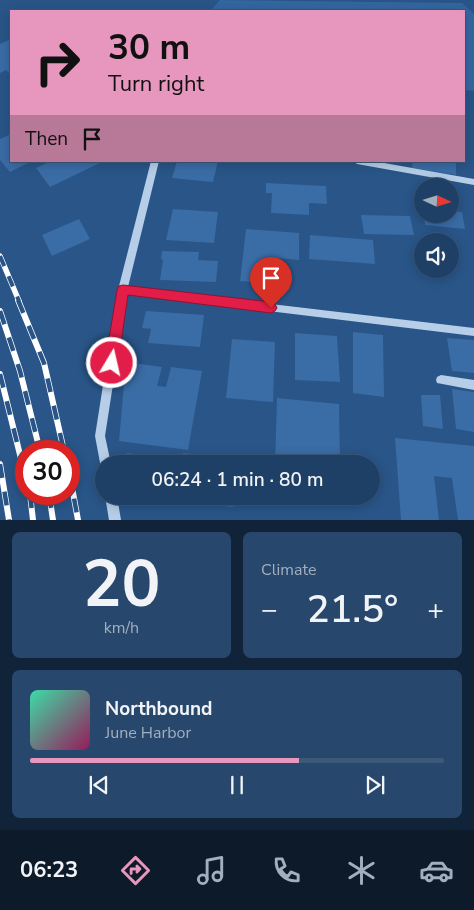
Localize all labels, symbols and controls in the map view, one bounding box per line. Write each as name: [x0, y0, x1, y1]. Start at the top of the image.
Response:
text: 30 m: [108, 24, 190, 71]
icon: right: [25, 30, 90, 95]
text: Turn right: [108, 69, 204, 99]
icon: arrive: [78, 125, 106, 153]
text: Then: [25, 126, 68, 152]
north arrow: [414, 178, 459, 222]
map controls: [414, 178, 459, 278]
button: sound: [414, 233, 459, 278]
pin: [250, 257, 292, 308]
icon: arrive: [257, 264, 285, 292]
position arrow: [85, 336, 137, 388]
speed limit sign: 30: [15, 440, 80, 505]
text: 06:24 · 1 min · 80 m: [152, 467, 323, 493]
text: 20: [82, 540, 161, 629]
text: Climate: [261, 559, 316, 581]
text: 21.5°: [307, 584, 398, 635]
text: −: [261, 591, 278, 629]
text: +: [427, 591, 444, 629]
text: km/h: [104, 617, 139, 639]
text: Northbound: [105, 696, 212, 722]
text: June Harbor: [105, 722, 191, 744]
icon: previous: [85, 771, 113, 799]
icon: pause: [223, 771, 251, 799]
icon: next: [361, 771, 389, 799]
icon: directions: [118, 853, 153, 888]
icon: music: [194, 853, 229, 888]
icon: phone: [269, 853, 304, 888]
icon: climate: [344, 853, 379, 888]
icon: car: [419, 853, 454, 888]
text: 06:23: [20, 855, 78, 885]

